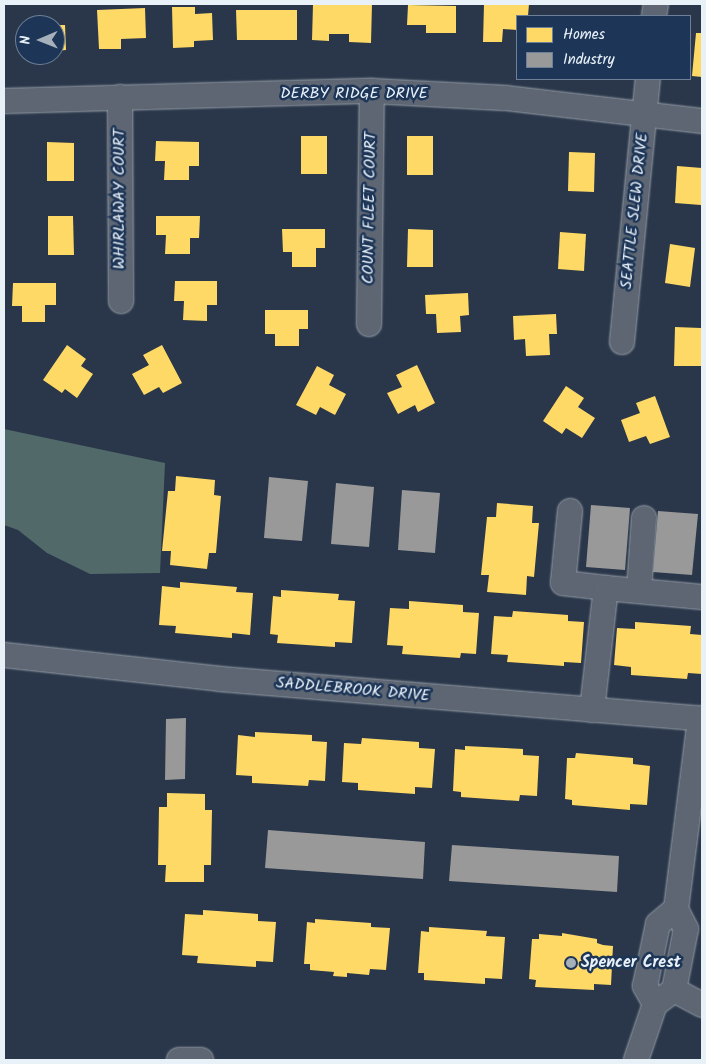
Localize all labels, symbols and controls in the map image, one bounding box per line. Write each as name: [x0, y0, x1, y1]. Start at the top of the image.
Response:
north arrow: [15, 15, 65, 65]
legend: [516, 15, 691, 80]
text: Homes: [563, 23, 605, 47]
text: N: [15, 36, 37, 45]
text: Industry: [563, 48, 615, 72]
street label: DERBY RIDGE DRIVE: [280, 84, 428, 104]
street label: WHIRLAWAY COURT: [110, 129, 130, 269]
street label: COUNT FLEET COURT: [359, 132, 381, 284]
street label: SEATTLE SLEW DRIVE: [617, 132, 653, 290]
street label: SADDLEBROOK DRIVE: [275, 674, 431, 706]
place label: Spencer Crest: [581, 953, 681, 973]
marker: Spencer Crest: [565, 957, 577, 969]

